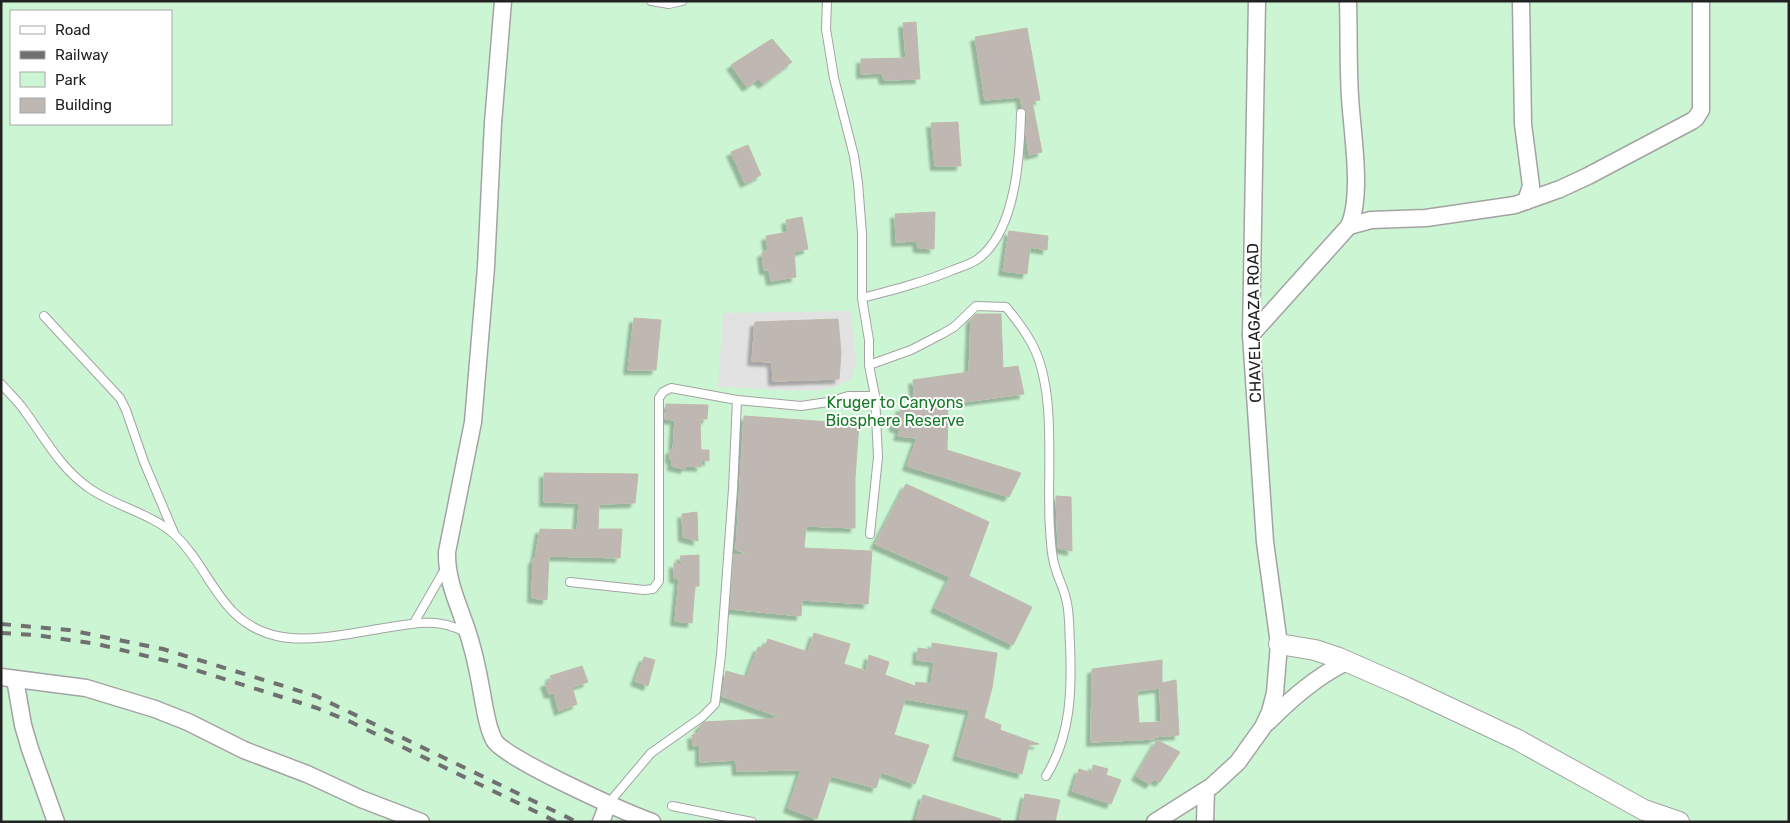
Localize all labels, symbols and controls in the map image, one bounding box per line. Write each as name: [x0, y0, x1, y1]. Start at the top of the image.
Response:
legend: [10, 10, 172, 125]
text: Road: [55, 21, 91, 39]
text: Railway: [55, 46, 109, 64]
text: Park: [55, 71, 86, 89]
text: Building: [55, 96, 112, 114]
street label: CHAVELAGAZA ROAD: [1243, 243, 1265, 403]
park label: Kruger to Canyons Biosphere Reserve: [825, 393, 965, 430]

